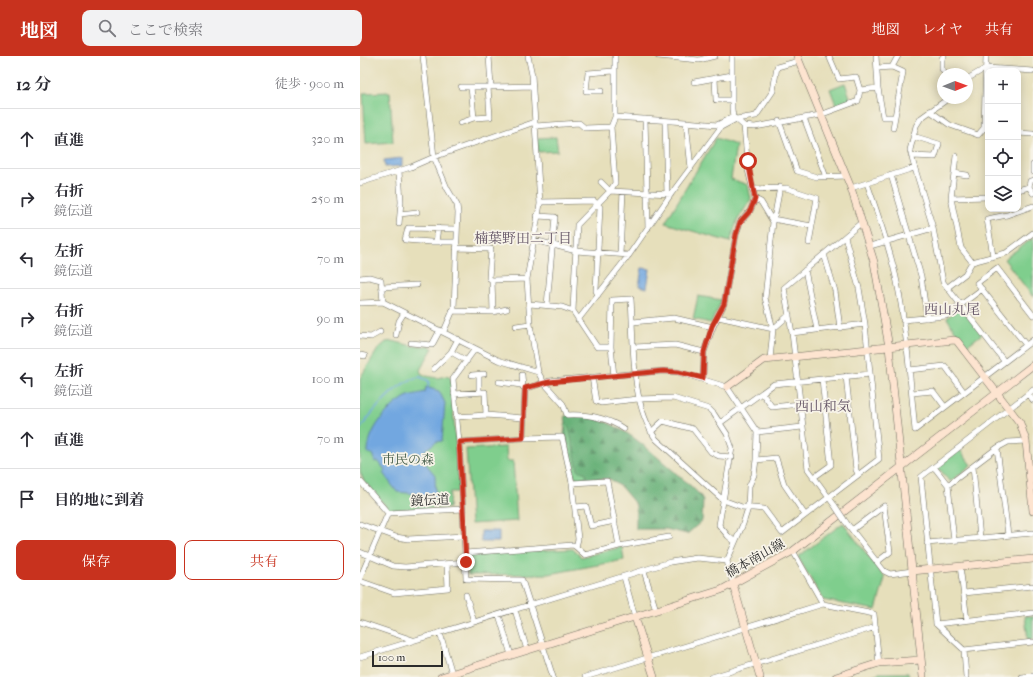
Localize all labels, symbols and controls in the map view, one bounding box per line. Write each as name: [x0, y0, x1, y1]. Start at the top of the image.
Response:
search box: [82, 10, 362, 46]
icon: search: [96, 17, 118, 39]
text: 地図: [20, 20, 58, 42]
text: ここで検索: [128, 21, 203, 39]
text: 地図: [872, 21, 900, 38]
text: レイヤ: [922, 21, 963, 38]
text: 共有: [985, 21, 1013, 38]
north arrow: [937, 68, 973, 104]
map controls: [985, 68, 1021, 212]
button: +: [985, 68, 1021, 104]
text: 12 分: [16, 74, 51, 94]
text: 徒歩 · 900 m: [275, 76, 344, 91]
button: −: [985, 104, 1021, 140]
icon: ahead: [16, 128, 38, 150]
text: 直進: [54, 131, 84, 149]
text: 320 m: [311, 131, 344, 146]
button: locate: [985, 140, 1021, 176]
route start: [739, 152, 757, 170]
button: layers: [985, 176, 1021, 212]
text: 右折: [54, 182, 84, 200]
icon: right: [16, 188, 38, 210]
text: 250 m: [311, 191, 344, 206]
text: 鏡伝道: [54, 203, 93, 218]
district label: 楠葉野田二丁目: [474, 230, 572, 247]
text: 左折: [54, 242, 84, 260]
icon: left: [16, 248, 38, 270]
text: 70 m: [317, 251, 344, 266]
text: 鏡伝道: [54, 263, 93, 278]
district label: 西山丸尾: [924, 301, 980, 318]
text: 右折: [54, 302, 84, 320]
icon: right: [16, 308, 38, 330]
text: 90 m: [316, 311, 344, 326]
text: 鏡伝道: [54, 323, 93, 338]
text: 左折: [54, 362, 84, 380]
icon: left: [16, 368, 38, 390]
text: 100 m: [311, 371, 344, 386]
text: 鏡伝道: [54, 383, 93, 398]
district label: 西山和気: [795, 398, 851, 415]
icon: ahead: [16, 428, 38, 450]
text: 直進: [54, 431, 84, 449]
text: 70 m: [317, 431, 344, 446]
park label: 市民の森: [382, 452, 434, 467]
icon: arrive: [16, 488, 38, 510]
text: 目的地に到着: [54, 491, 144, 509]
street label: 鏡伝道: [410, 491, 450, 509]
street label: 橋本南山線: [723, 536, 787, 580]
button: 保存: [16, 540, 176, 580]
button: 共有: [184, 540, 344, 580]
route end: [457, 553, 475, 571]
scale bar: [372, 649, 443, 668]
text: 100 m: [378, 651, 406, 664]

